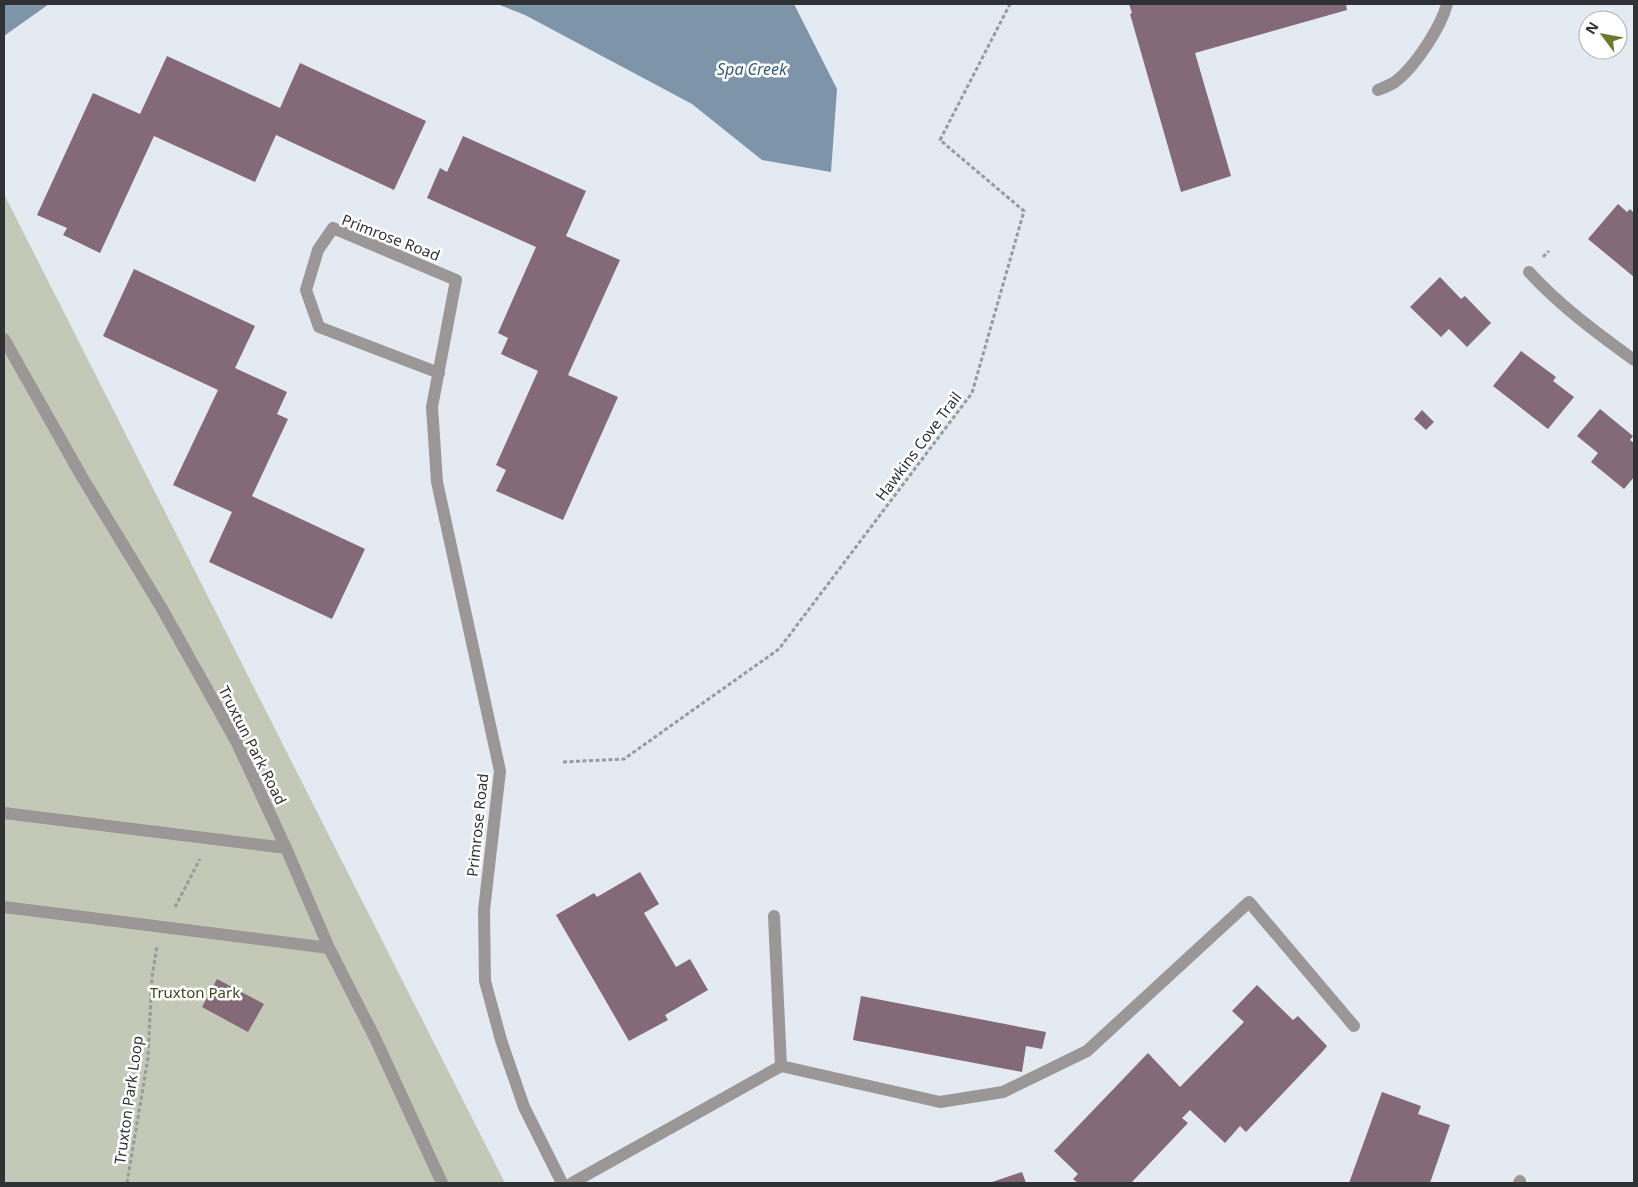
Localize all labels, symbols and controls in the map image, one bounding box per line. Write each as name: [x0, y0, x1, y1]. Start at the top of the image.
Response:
north arrow: [1578, 10, 1628, 60]
text: N: [1580, 18, 1603, 38]
water label: Spa Creek: [717, 58, 788, 80]
street label: Primrose Road: [339, 209, 443, 265]
street label: Hawkins Cove Trail: [870, 387, 966, 505]
street label: Truxtun Park Road: [214, 682, 292, 808]
street label: Primrose Road: [462, 772, 492, 878]
park label: Truxton Park: [150, 982, 240, 1002]
street label: Truxton Park Loop: [109, 1034, 147, 1166]

